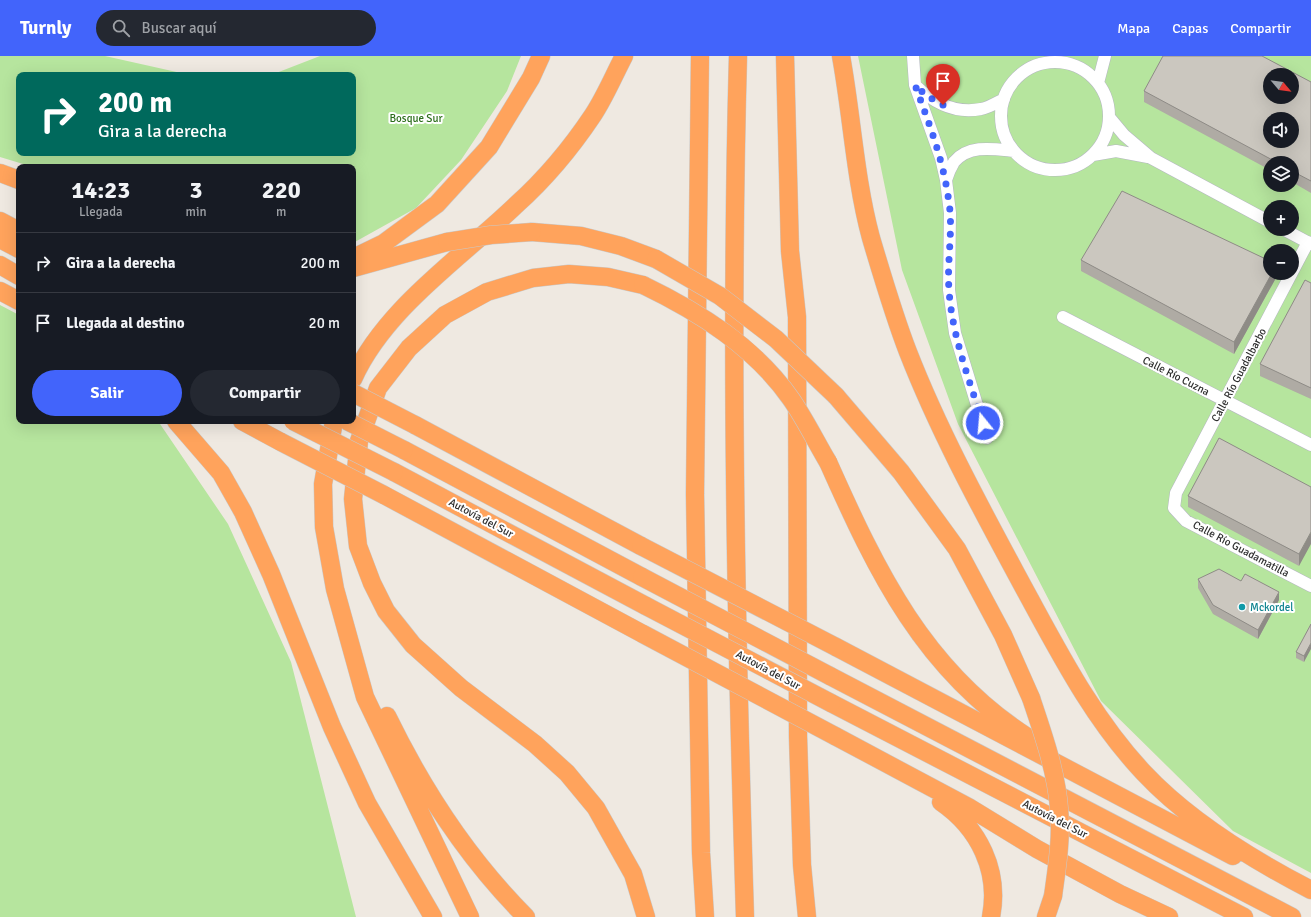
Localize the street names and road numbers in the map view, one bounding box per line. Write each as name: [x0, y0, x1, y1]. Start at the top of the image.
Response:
street label: Calle Río Guadalbarbo: [1209, 326, 1269, 424]
street label: Calle Río Cuzna: [1140, 354, 1212, 399]
street label: Autovía del Sur: [447, 496, 515, 540]
street label: Calle Río Guadamatilla: [1191, 518, 1292, 580]
street label: Autovía del Sur: [734, 648, 802, 692]
street label: Autovía del Sur: [1020, 797, 1090, 841]

